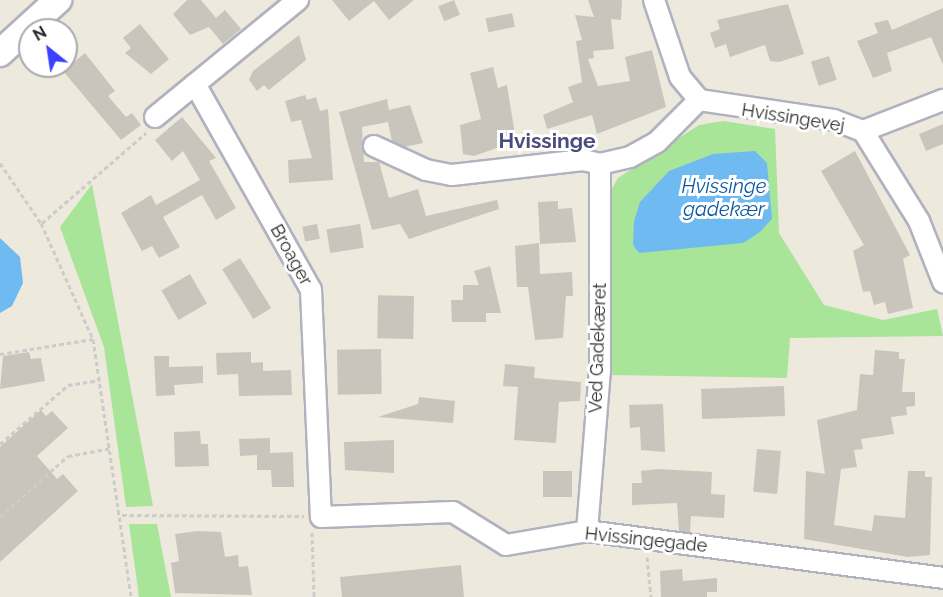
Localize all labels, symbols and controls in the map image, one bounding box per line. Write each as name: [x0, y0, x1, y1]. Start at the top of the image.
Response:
north arrow: [18, 18, 78, 78]
text: N: [30, 22, 50, 45]
street label: Hvissingevej: [740, 99, 846, 137]
district label: Hvissinge: [498, 128, 596, 154]
water label: Hvissinge gadekær: [682, 175, 766, 222]
street label: Broager: [265, 221, 317, 289]
street label: Ved Gadekæret: [585, 282, 611, 414]
street label: Hvissingegade: [584, 523, 708, 557]

